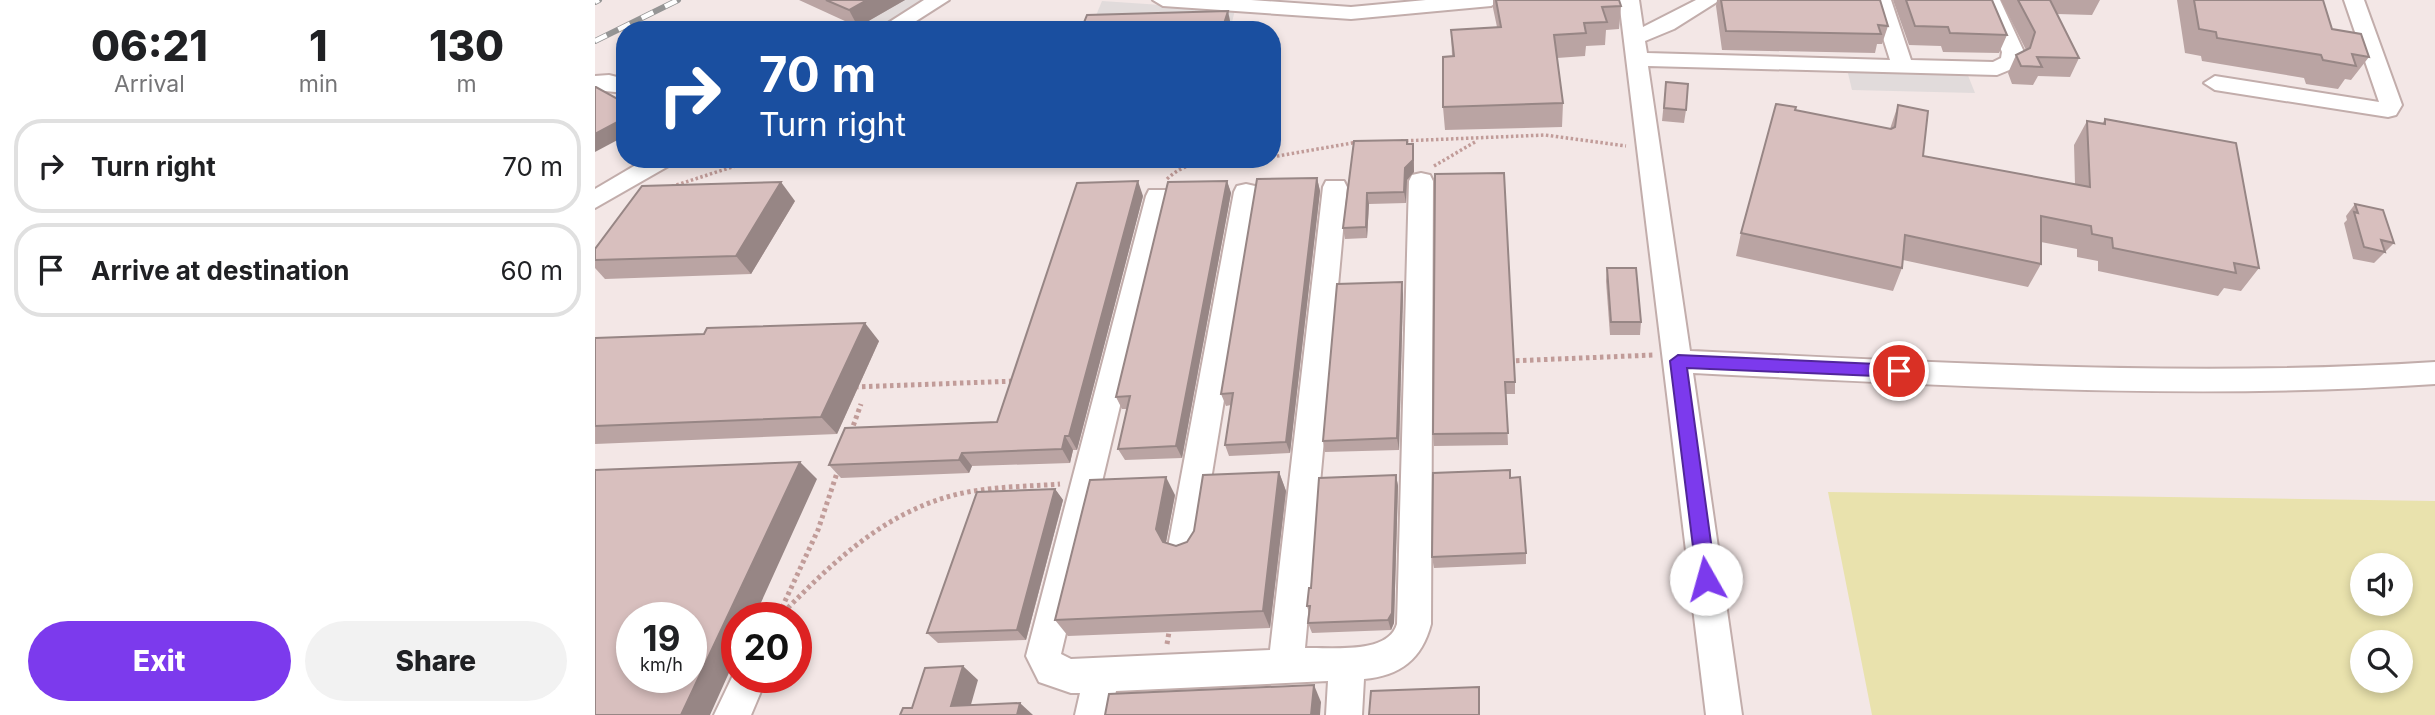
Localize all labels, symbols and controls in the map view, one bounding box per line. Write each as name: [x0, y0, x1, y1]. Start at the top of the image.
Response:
text: 06:21: [91, 20, 208, 71]
text: 1: [309, 20, 328, 71]
text: 130: [429, 20, 504, 71]
text: 70 m: [759, 45, 876, 104]
icon: right: [644, 49, 735, 140]
text: Arrival: [114, 70, 185, 98]
text: min: [299, 70, 338, 98]
text: m: [456, 70, 477, 98]
text: Turn right: [759, 105, 906, 144]
icon: right: [32, 147, 70, 185]
text: Turn right: [91, 151, 216, 182]
text: 70 m: [502, 151, 563, 182]
icon: arrive: [32, 251, 70, 289]
text: Arrive at destination: [91, 255, 350, 286]
text: 60 m: [500, 255, 563, 286]
pin: [1869, 341, 1929, 401]
icon: arrive: [1880, 352, 1918, 390]
position arrow: [1669, 542, 1743, 616]
map controls: [2350, 553, 2413, 693]
button: sound: [2350, 553, 2413, 616]
speed limit sign: 20: [721, 602, 812, 693]
text: 19: [643, 617, 680, 659]
button: Exit: [28, 621, 291, 701]
button: Share: [305, 621, 567, 701]
button: search: [2350, 630, 2413, 693]
text: km/h: [640, 654, 683, 675]

